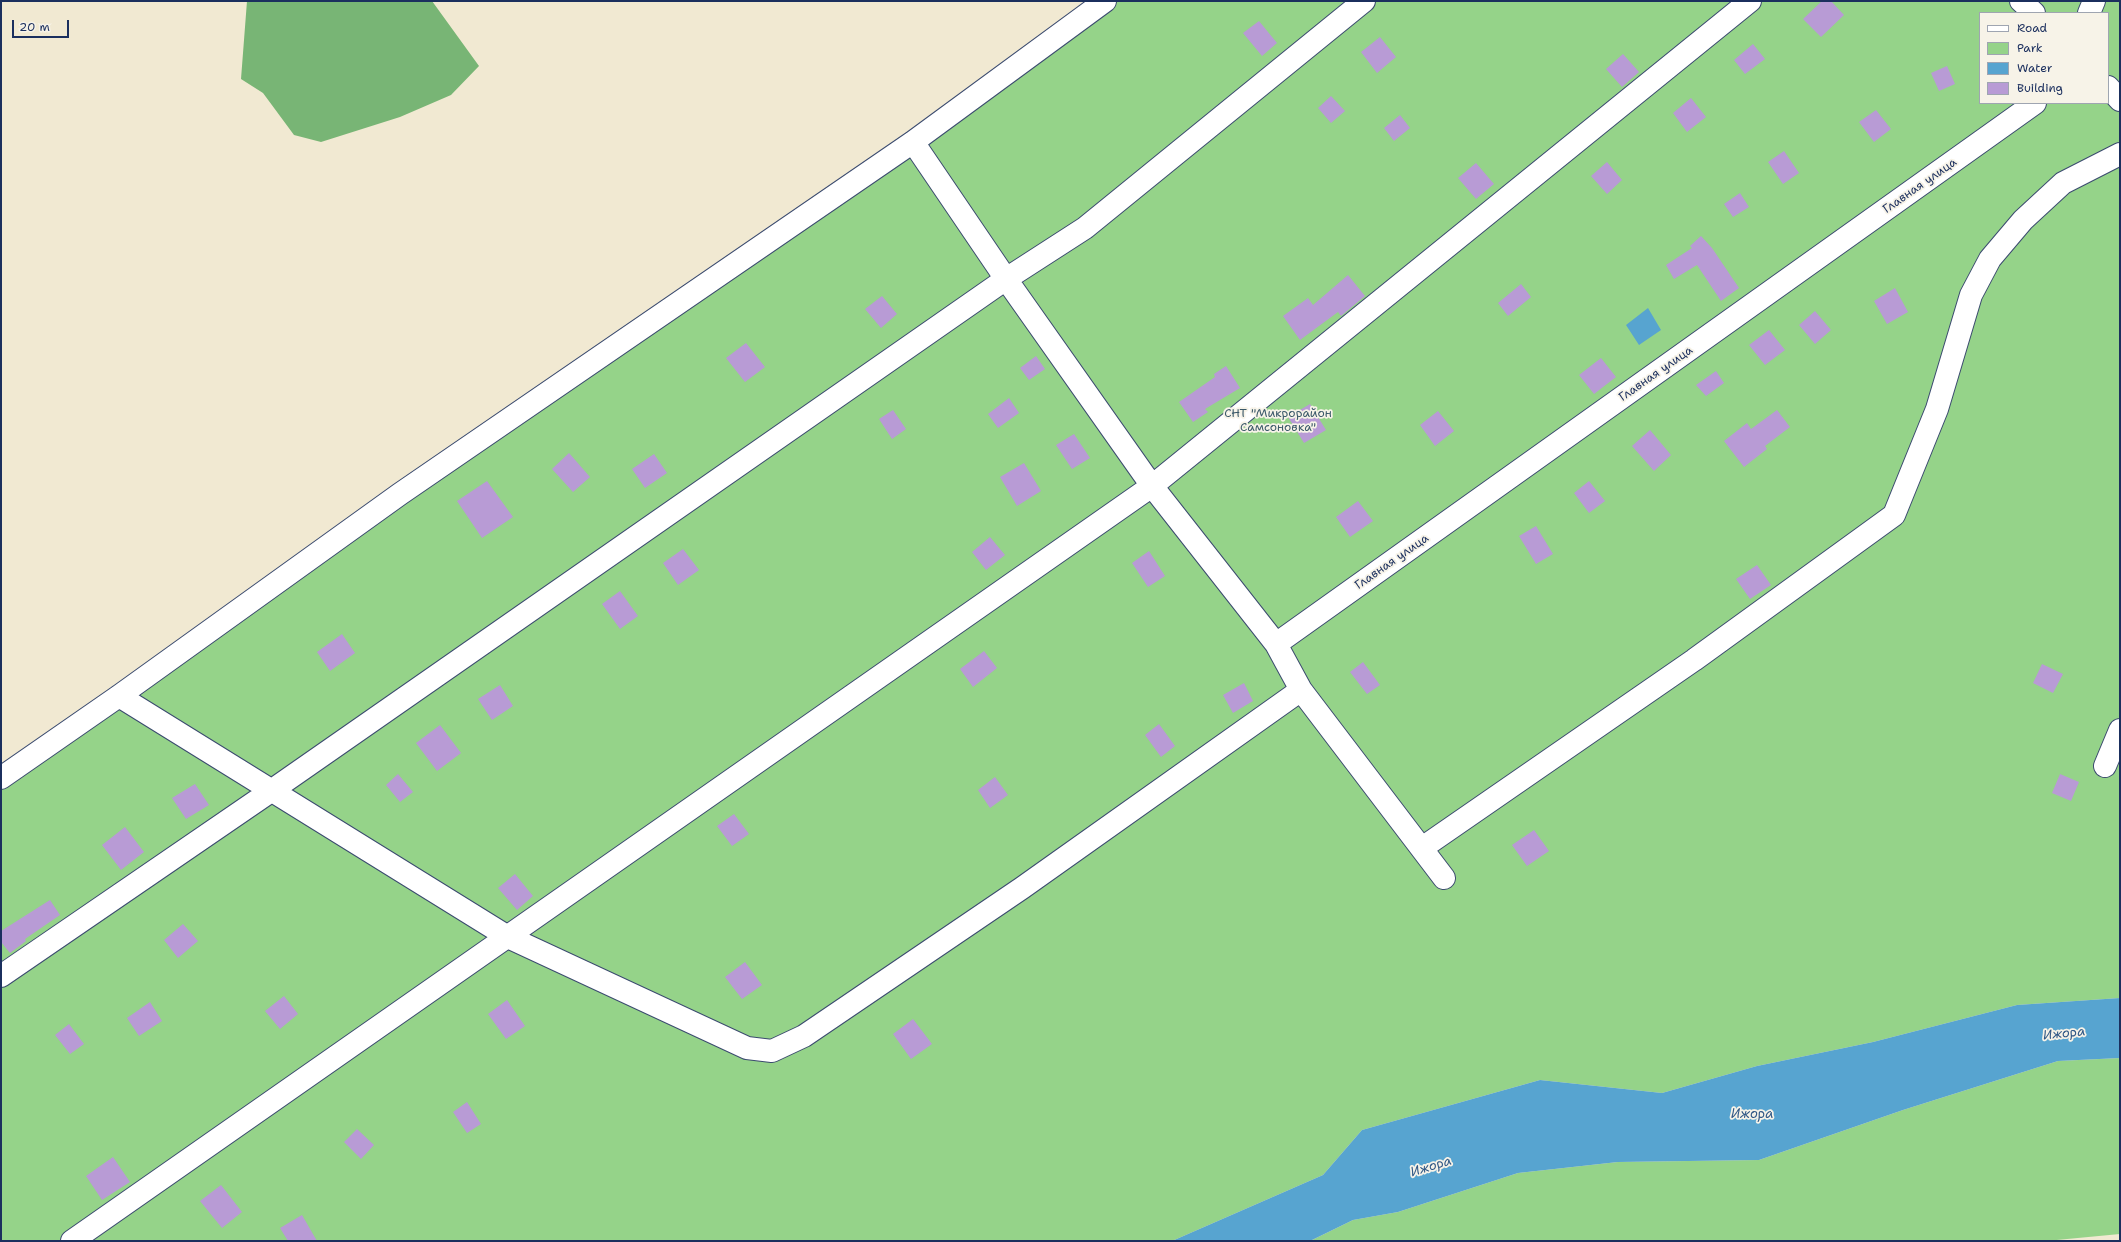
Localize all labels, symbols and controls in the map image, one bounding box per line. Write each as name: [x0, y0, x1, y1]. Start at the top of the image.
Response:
scale bar: [14, 12, 71, 38]
legend: [1979, 12, 2109, 104]
text: 20 m: [19, 19, 50, 35]
text: Road: [2017, 20, 2047, 36]
text: Park: [2017, 40, 2043, 56]
text: Water: [2017, 60, 2052, 76]
text: Building: [2017, 80, 2063, 96]
street label: Главная улица: [1880, 155, 1960, 217]
street label: Главная улица: [1616, 343, 1696, 405]
park label: СНТ "Микрорайон Самсоновка": [1224, 407, 1332, 435]
street label: Главная улица: [1352, 531, 1432, 593]
water label: Ижора: [2042, 1024, 2086, 1044]
water label: Ижора: [1731, 1107, 1773, 1123]
water label: Ижора: [1408, 1153, 1454, 1181]

